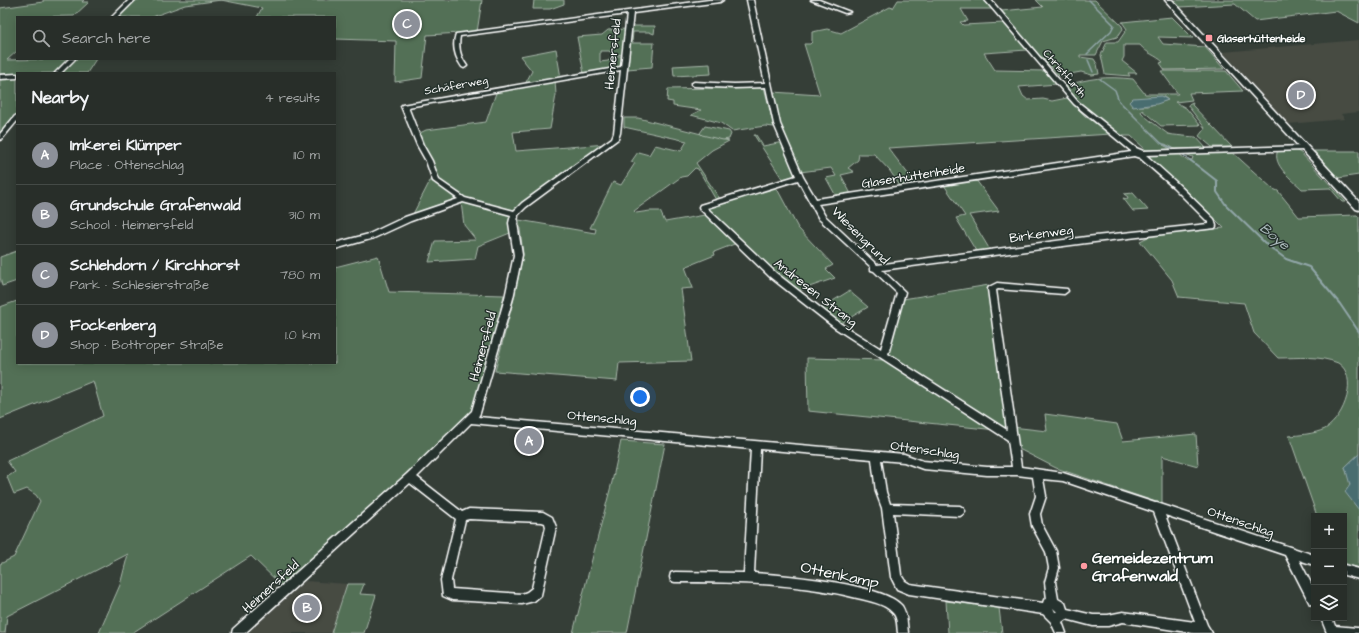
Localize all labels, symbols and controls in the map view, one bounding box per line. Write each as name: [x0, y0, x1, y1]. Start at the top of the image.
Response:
pin: C: [394, 9, 420, 39]
search box: [16, 16, 336, 60]
street label: Heimersfeld: [600, 17, 626, 90]
icon: search: [30, 27, 52, 49]
text: Search here: [62, 28, 151, 49]
place label: Glaserhüttenheide: [1217, 31, 1306, 46]
marker: Glaserhüttenheide: [1204, 33, 1214, 43]
street label: Christfurth: [1040, 46, 1090, 101]
street label: Schäferweg: [423, 72, 489, 99]
pin: D: [1288, 80, 1314, 110]
text: Nearby: [32, 86, 89, 110]
text: 4 results: [265, 89, 320, 107]
text: Imkerei Klümper: [70, 135, 181, 156]
text: A: [41, 146, 49, 164]
text: 110 m: [293, 146, 320, 164]
text: Place · Ottenschlag: [70, 156, 184, 174]
street label: Glaserhüttenheide: [860, 159, 966, 193]
text: Grundschule Grafenwald: [70, 195, 241, 216]
street label: Wiesengrund: [827, 203, 893, 270]
text: B: [40, 206, 50, 224]
text: 310 m: [288, 206, 320, 224]
text: School · Heimersfeld: [70, 216, 193, 234]
water label: Boye: [1255, 218, 1295, 256]
street label: Birkenweg: [1008, 221, 1075, 248]
street label: Andresen Strang: [769, 254, 861, 332]
text: Schlehdorn / Kirchhorst: [70, 255, 239, 276]
text: C: [40, 266, 50, 284]
text: 780 m: [280, 266, 320, 284]
text: Park · Schlesierstraße: [70, 276, 209, 294]
street label: Heimersfeld: [465, 309, 501, 383]
text: Fockenberg: [70, 315, 156, 336]
text: D: [41, 326, 49, 344]
text: 1.0 km: [285, 326, 320, 344]
text: Shop · Bottroper Straße: [70, 336, 223, 354]
your location: [630, 387, 650, 407]
street label: Ottenschlag: [567, 406, 638, 431]
pin: A: [516, 426, 542, 456]
street label: Ottenschlag: [889, 436, 961, 465]
street label: Ottenschlag: [1205, 502, 1277, 543]
map controls: [1311, 513, 1347, 621]
button: +: [1311, 513, 1347, 549]
place label: Gemeidezentrum Grafenwald: [1092, 547, 1213, 587]
button: −: [1311, 549, 1347, 585]
street label: Heimersfeld: [238, 556, 303, 617]
street label: Ottenkamp: [799, 556, 881, 594]
marker: Gemeidezentrum Grafenwald: [1079, 561, 1089, 571]
button: layers: [1311, 585, 1347, 621]
pin: B: [294, 593, 320, 623]

